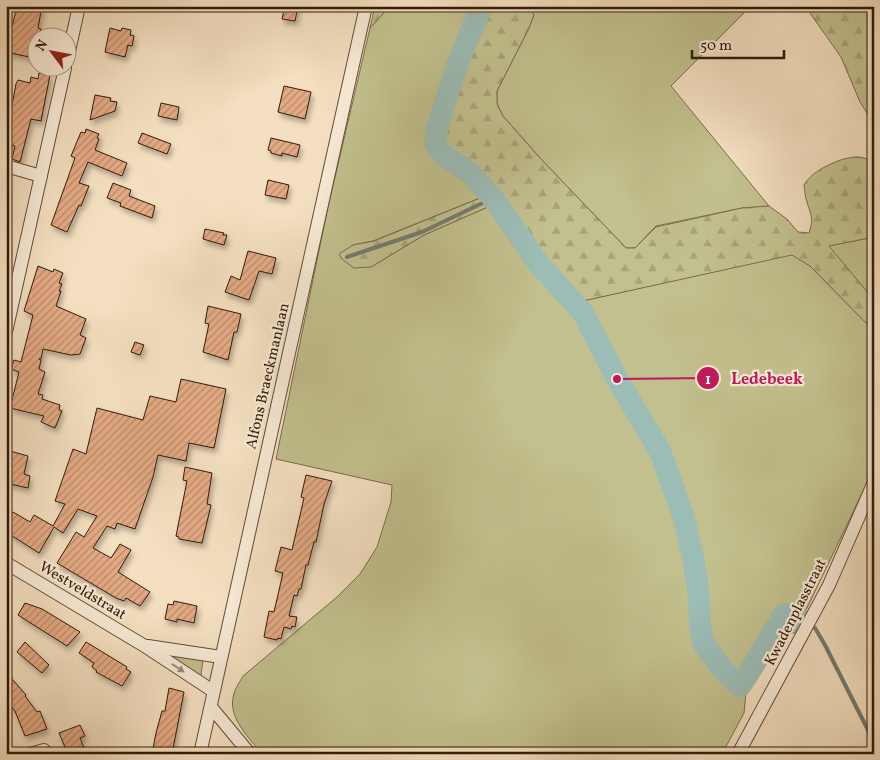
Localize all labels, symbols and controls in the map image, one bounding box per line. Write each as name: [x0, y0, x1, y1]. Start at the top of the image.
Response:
north arrow: [28, 28, 78, 78]
scale bar: [692, 28, 785, 60]
text: 50 m: [700, 36, 732, 57]
text: N: [31, 37, 53, 55]
street label: Alfons Braeckmanlaan: [241, 301, 295, 451]
callout: Ledebeek: [696, 363, 812, 394]
text: Ledebeek: [731, 369, 803, 391]
text: 1: [705, 370, 711, 391]
street label: Kwadenplasstraat: [760, 556, 832, 670]
street label: Westveldstraat: [35, 557, 130, 626]
one-way arrow: [171, 663, 185, 673]

